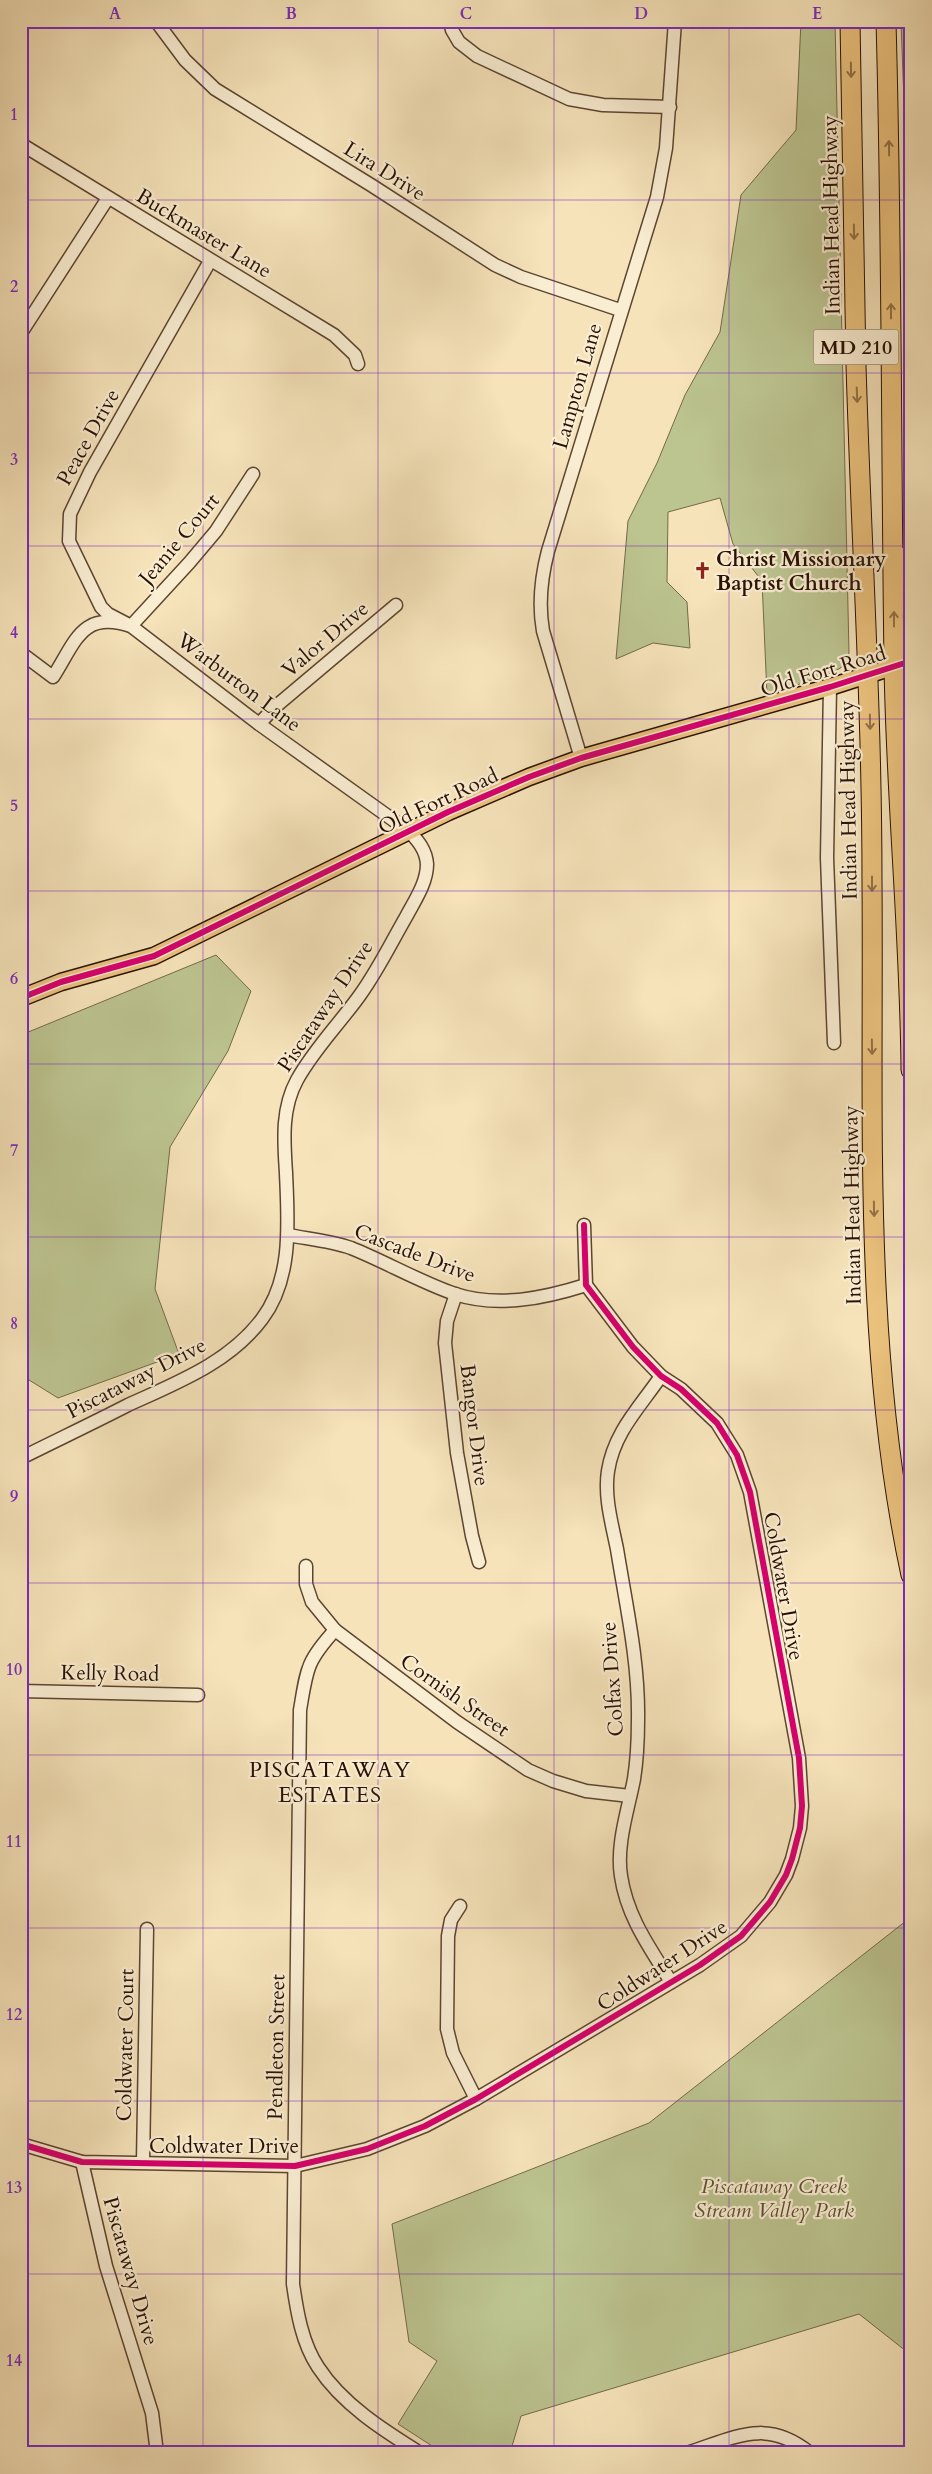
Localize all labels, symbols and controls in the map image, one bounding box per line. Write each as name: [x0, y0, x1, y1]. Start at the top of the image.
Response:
text: A: [109, 3, 121, 25]
text: B: [285, 3, 297, 25]
text: C: [460, 3, 472, 25]
text: D: [634, 3, 648, 25]
text: E: [812, 3, 822, 25]
one-way arrow: [846, 62, 856, 78]
text: 1: [10, 104, 18, 126]
street label: Indian Head Highway: [815, 115, 848, 315]
street label: Lira Drive: [338, 135, 431, 208]
one-way arrow: [884, 141, 894, 157]
street label: Buckmaster Lane: [131, 182, 277, 285]
one-way arrow: [849, 224, 858, 240]
text: 2: [10, 276, 18, 298]
one-way arrow: [886, 303, 896, 319]
street label: Lampton Lane: [546, 320, 609, 452]
road number: MD 210: [814, 330, 898, 364]
street label: Peace Drive: [50, 384, 127, 491]
one-way arrow: [853, 387, 862, 403]
text: 3: [10, 449, 18, 471]
street label: Jeanie Court: [130, 487, 227, 594]
place label: Christ Missionary Baptist Church: [716, 545, 886, 598]
church icon: Christ Missionary Baptist Church: [692, 561, 712, 581]
street label: Valor Drive: [276, 594, 375, 684]
one-way arrow: [889, 611, 899, 628]
text: 4: [10, 622, 18, 644]
street label: Warburton Lane: [170, 625, 307, 739]
street label: Old Fort Road: [757, 639, 889, 704]
street label: Indian Head Highway: [832, 700, 865, 900]
one-way arrow: [865, 714, 875, 730]
street label: Old Fort Road: [373, 761, 503, 842]
text: 5: [10, 795, 18, 817]
one-way arrow: [867, 876, 877, 892]
street label: Piscataway Drive: [271, 935, 380, 1078]
text: 6: [10, 968, 18, 990]
one-way arrow: [867, 1039, 876, 1055]
street label: Indian Head Highway: [836, 1105, 869, 1305]
text: 7: [10, 1140, 18, 1162]
one-way arrow: [869, 1201, 879, 1217]
street label: Cascade Drive: [350, 1217, 480, 1290]
text: 8: [10, 1313, 18, 1335]
street label: Piscataway Drive: [61, 1331, 211, 1426]
street label: Bangor Drive: [453, 1363, 496, 1488]
text: 9: [10, 1486, 18, 1508]
street label: Coldwater Drive: [756, 1510, 811, 1663]
street label: Colfax Drive: [594, 1621, 631, 1737]
street label: Cornish Street: [394, 1647, 516, 1744]
street label: Kelly Road: [60, 1658, 160, 1689]
text: 10: [6, 1659, 22, 1681]
district label: PISCATAWAY ESTATES: [249, 1755, 411, 1810]
text: 11: [6, 1831, 22, 1853]
street label: Coldwater Drive: [591, 1912, 733, 2018]
street label: Coldwater Court: [110, 1968, 141, 2122]
street label: Pendleton Street: [261, 1973, 292, 2120]
text: 12: [6, 2004, 22, 2026]
street label: Coldwater Drive: [149, 2132, 299, 2161]
park label: Piscataway Creek Stream Valley Park: [694, 2172, 854, 2225]
text: 13: [6, 2177, 22, 2199]
street label: Piscataway Drive: [95, 2194, 166, 2349]
text: 14: [6, 2350, 22, 2372]

